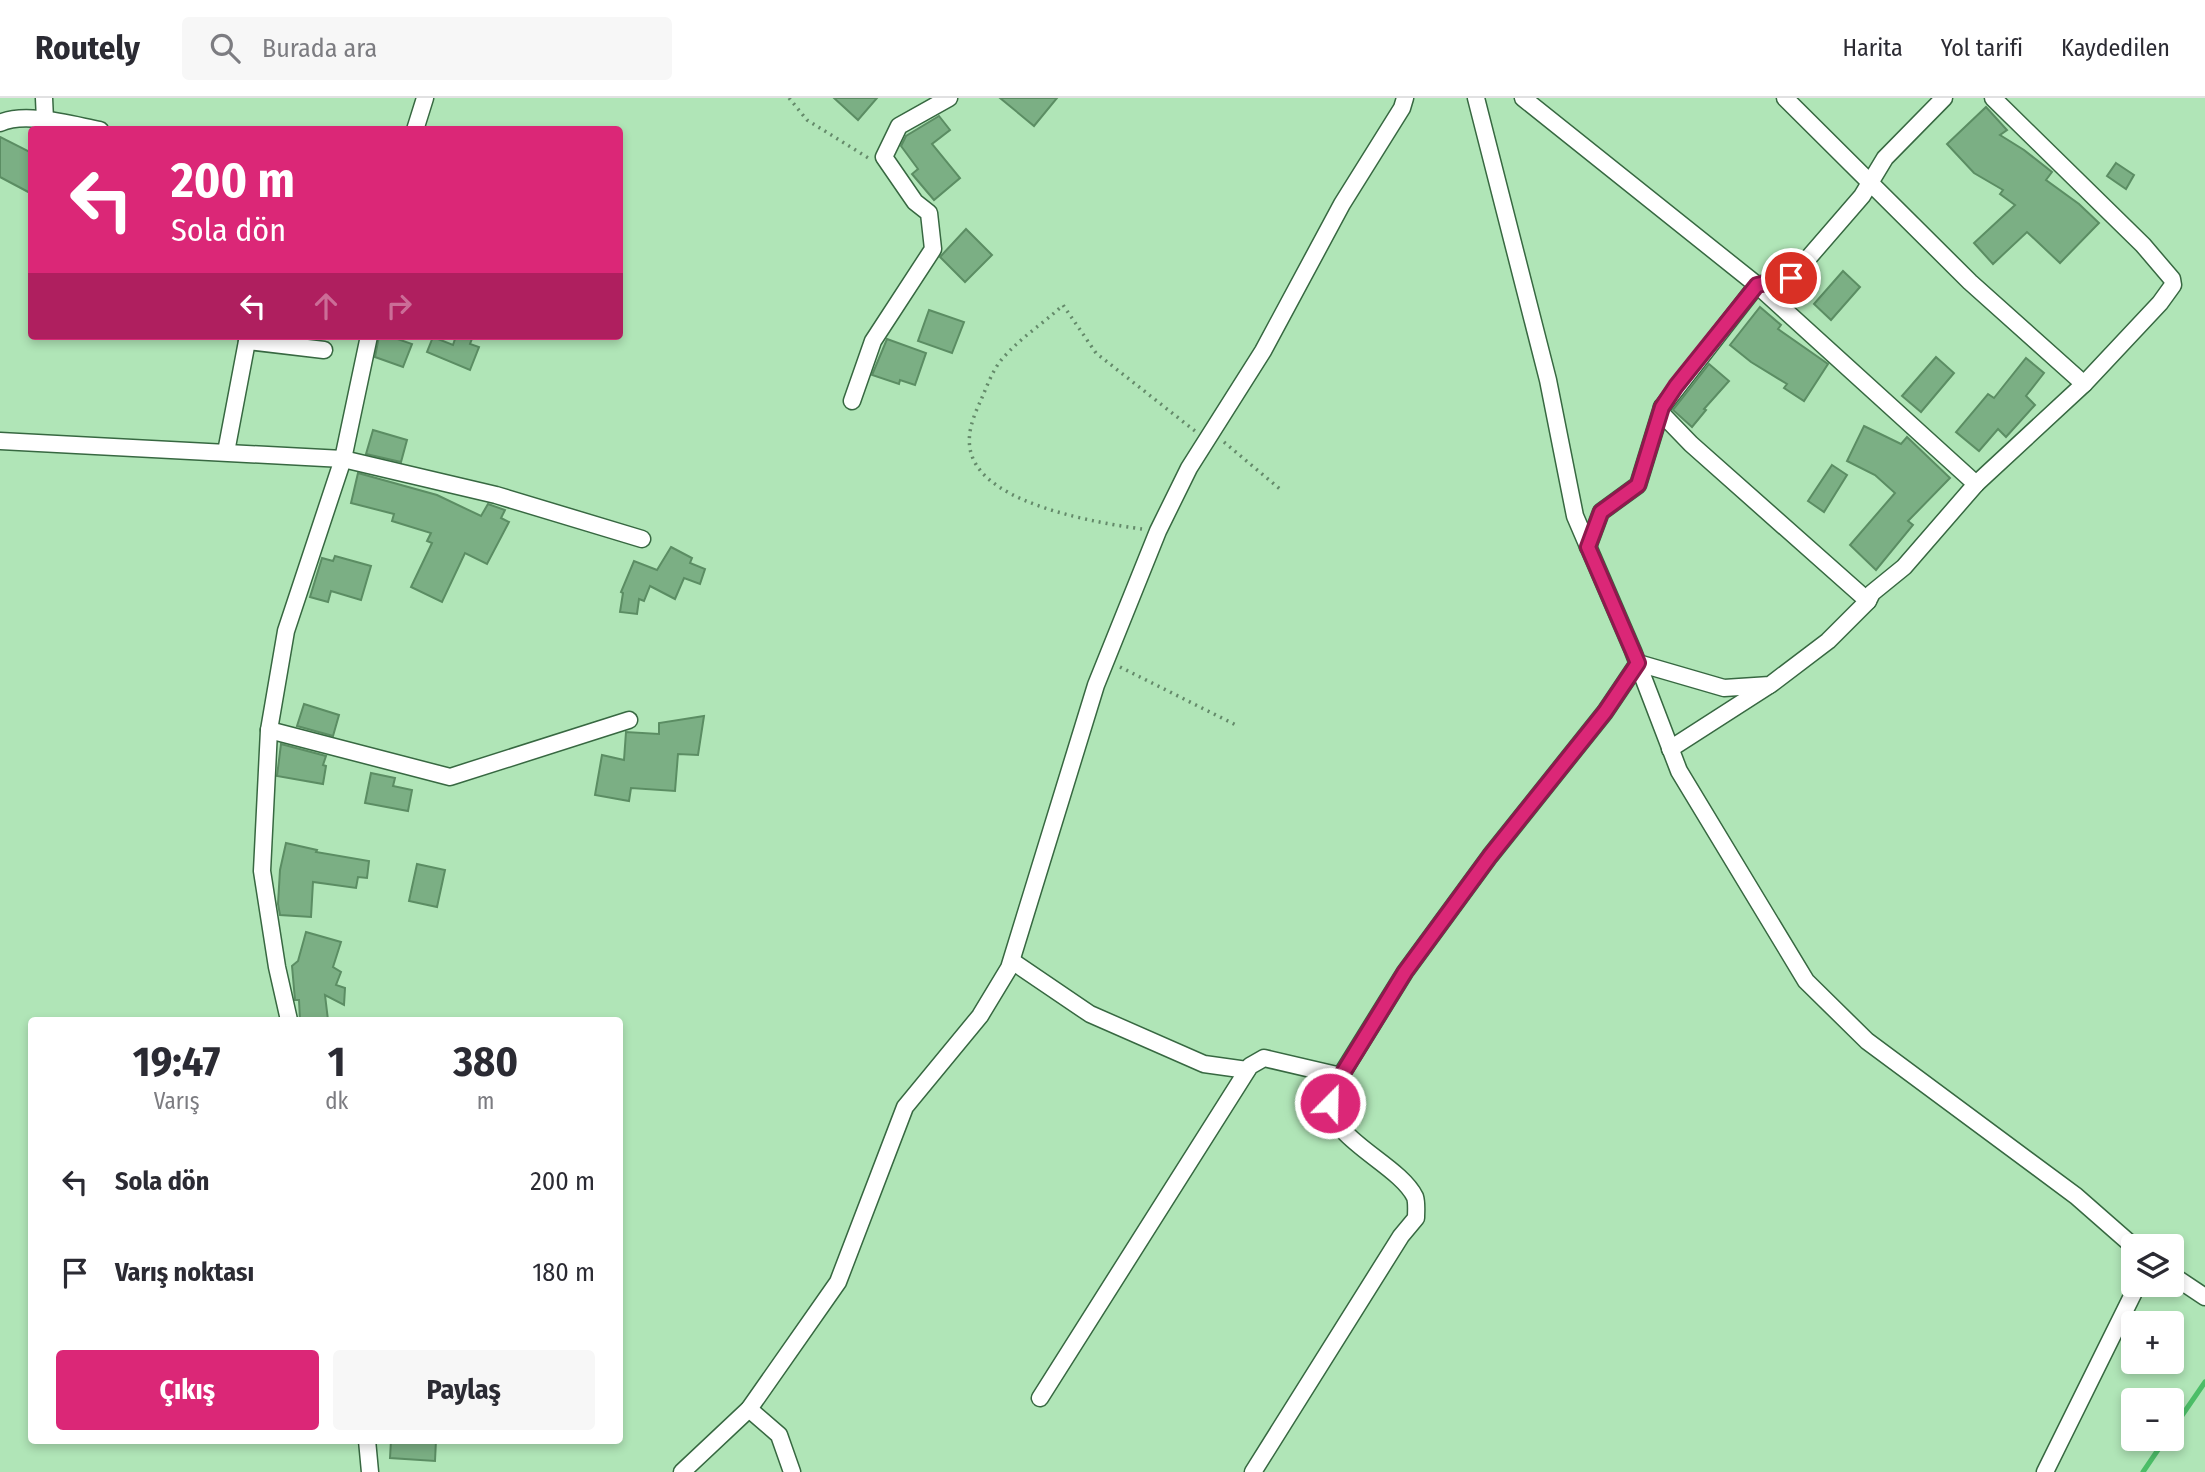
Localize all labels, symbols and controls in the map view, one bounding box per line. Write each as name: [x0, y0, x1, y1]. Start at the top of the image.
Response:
search box: [182, 17, 672, 80]
text: Routely: [35, 28, 140, 68]
icon: search: [206, 29, 244, 67]
text: Burada ara: [262, 33, 377, 64]
text: Harita: [1843, 34, 1903, 62]
text: Yol tarifi: [1941, 34, 2023, 62]
text: Kaydedilen: [2061, 34, 2170, 62]
text: 200 m: [171, 151, 295, 210]
icon: left: [56, 154, 147, 245]
text: Sola dön: [171, 211, 286, 249]
pin: [1761, 248, 1821, 308]
icon: arrive: [1772, 259, 1810, 297]
icon: left: [234, 287, 272, 325]
icon: ahead: [307, 287, 345, 325]
icon: right: [380, 287, 418, 325]
text: 19:47: [133, 1037, 220, 1087]
text: 1: [328, 1037, 346, 1087]
text: 380: [453, 1037, 518, 1087]
position arrow: [1293, 1066, 1367, 1140]
text: Varış: [154, 1087, 199, 1115]
text: dk: [325, 1087, 348, 1115]
text: m: [477, 1087, 494, 1115]
icon: left: [56, 1163, 94, 1201]
text: Sola dön: [115, 1166, 209, 1197]
text: 200 m: [530, 1166, 595, 1197]
map controls: [2121, 1234, 2184, 1451]
button: layers: [2121, 1234, 2184, 1297]
icon: arrive: [56, 1254, 94, 1292]
text: Varış noktası: [115, 1257, 254, 1288]
text: 180 m: [532, 1257, 595, 1288]
button: +: [2121, 1311, 2184, 1374]
button: Çıkış: [56, 1350, 319, 1430]
button: Paylaş: [333, 1350, 595, 1430]
button: −: [2121, 1388, 2184, 1451]

